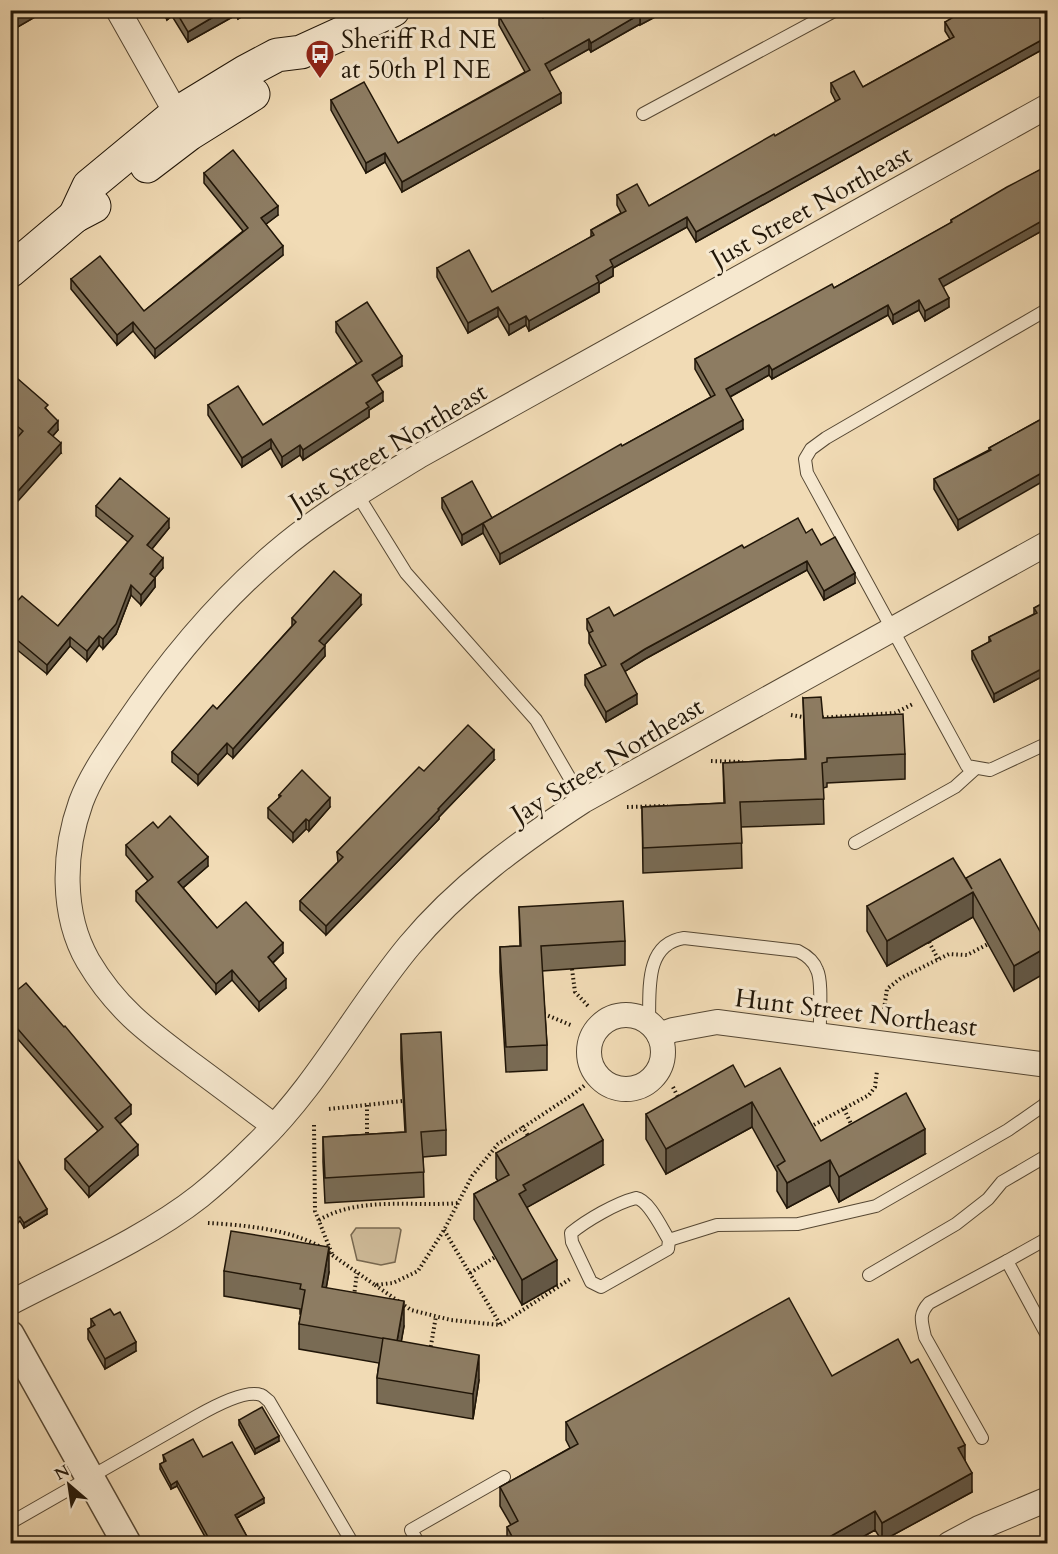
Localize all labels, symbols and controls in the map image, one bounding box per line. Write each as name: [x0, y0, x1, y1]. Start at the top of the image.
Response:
place label: Sheriff Rd NE at 50th Pl NE: [341, 22, 497, 87]
bus stop icon: Sheriff Rd NE at 50th Pl NE: [304, 38, 336, 80]
street label: Just Street Northeast: [701, 137, 918, 278]
street label: Just Street Northeast: [280, 375, 494, 522]
street label: Jay Street Northeast: [501, 689, 710, 834]
street label: Hunt Street Northeast: [733, 980, 979, 1045]
north arrow: [39, 1455, 99, 1515]
text: N: [51, 1460, 74, 1486]

